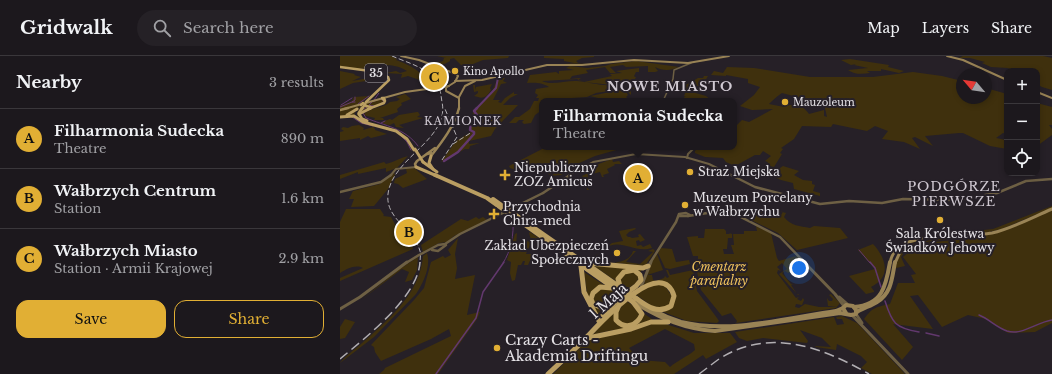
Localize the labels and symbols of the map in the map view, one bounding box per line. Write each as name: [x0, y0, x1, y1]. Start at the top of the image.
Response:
pin: C: [421, 62, 447, 92]
road number: 35: [365, 64, 387, 82]
place label: Kino Apollo: [463, 65, 525, 78]
marker: Kino Apollo: [450, 66, 460, 76]
north arrow: [956, 68, 992, 104]
district label: NOWE MIASTO: [607, 78, 733, 95]
place label: Mauzoleum: [793, 96, 855, 109]
marker: Mauzoleum: [780, 97, 790, 107]
district label: KAMIONEK: [424, 114, 502, 128]
place label: Niepubliczny ZOZ Amicus: [514, 160, 597, 189]
pin: A: [625, 163, 651, 193]
place label: Straż Miejska: [698, 164, 780, 179]
marker: Straż Miejska: [685, 167, 695, 177]
marker: Niepubliczny ZOZ Amicus: [499, 169, 511, 181]
district label: PODGÓRZE PIERWSZE: [907, 178, 1001, 210]
place label: Muzeum Porcelany w Wałbrzychu: [693, 190, 813, 219]
place label: Przychodnia Chira-med: [503, 199, 581, 228]
marker: Muzeum Porcelany w Wałbrzychu: [680, 200, 690, 210]
marker: Przychodnia Chira-med: [488, 208, 500, 220]
marker: Sala Królestwa Świadków Jehowy: [935, 215, 945, 225]
pin: B: [396, 217, 422, 247]
place label: Sala Królestwa Świadków Jehowy: [885, 226, 995, 255]
place label: Zakład Ubezpieczeń Społecznych: [484, 238, 609, 267]
marker: Zakład Ubezpieczeń Społecznych: [612, 248, 622, 258]
your location: [789, 258, 809, 278]
park label: Cmentarz parafialny: [688, 259, 748, 288]
street label: 1 Maja: [585, 279, 631, 323]
place label: Crazy Carts - Akademia Driftingu: [504, 331, 649, 365]
marker: Crazy Carts - Akademia Driftingu: [492, 343, 502, 353]

